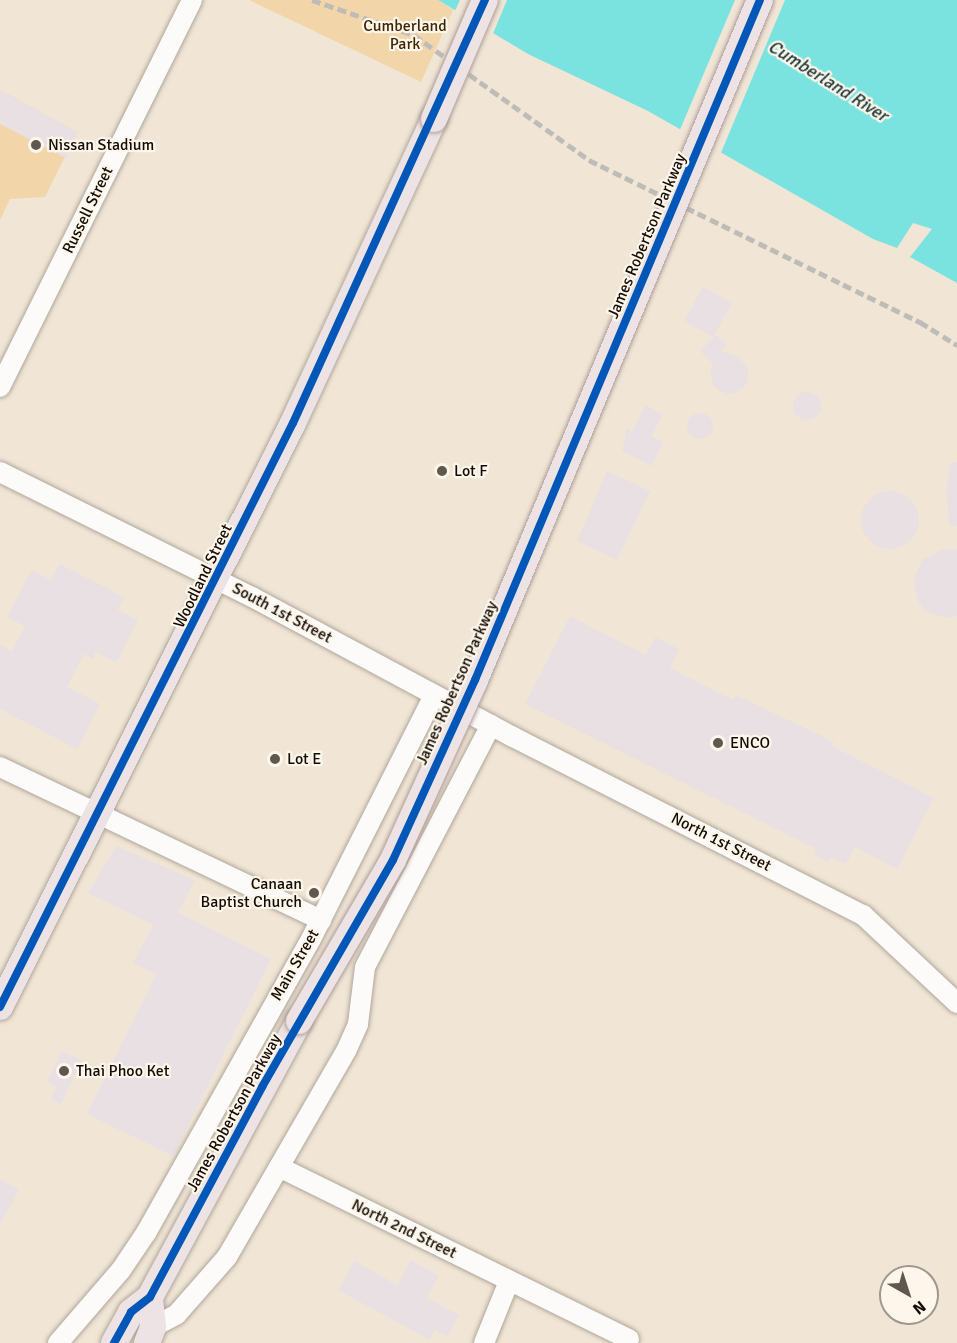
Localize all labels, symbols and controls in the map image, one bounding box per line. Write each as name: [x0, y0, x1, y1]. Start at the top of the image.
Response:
park label: Cumberland Park: [363, 16, 447, 54]
water label: Cumberland River: [764, 36, 892, 126]
place label: Nissan Stadium: [48, 135, 154, 155]
marker: Nissan Stadium: [29, 138, 43, 152]
street label: James Robertson Parkway: [604, 151, 690, 321]
street label: Russell Street: [59, 163, 117, 257]
place label: Lot F: [454, 461, 488, 481]
marker: Lot F: [435, 464, 449, 478]
street label: Woodland Street: [170, 521, 236, 631]
street label: South 1st Street: [229, 579, 335, 647]
street label: James Robertson Parkway: [412, 598, 502, 768]
place label: ENCO: [730, 733, 770, 753]
marker: ENCO: [711, 736, 725, 750]
place label: Lot E: [287, 749, 321, 769]
marker: Lot E: [268, 752, 282, 766]
street label: North 1st Street: [668, 809, 774, 875]
place label: Canaan Baptist Church: [201, 874, 302, 912]
marker: Canaan Baptist Church: [307, 886, 321, 900]
street label: Main Street: [267, 926, 323, 1004]
street label: James Robertson Parkway: [183, 1031, 285, 1195]
place label: Thai Phoo Ket: [76, 1061, 169, 1081]
marker: Thai Phoo Ket: [57, 1064, 71, 1078]
street label: North 2nd Street: [348, 1195, 460, 1263]
north arrow: [879, 1265, 939, 1325]
text: N: [908, 1296, 930, 1319]

